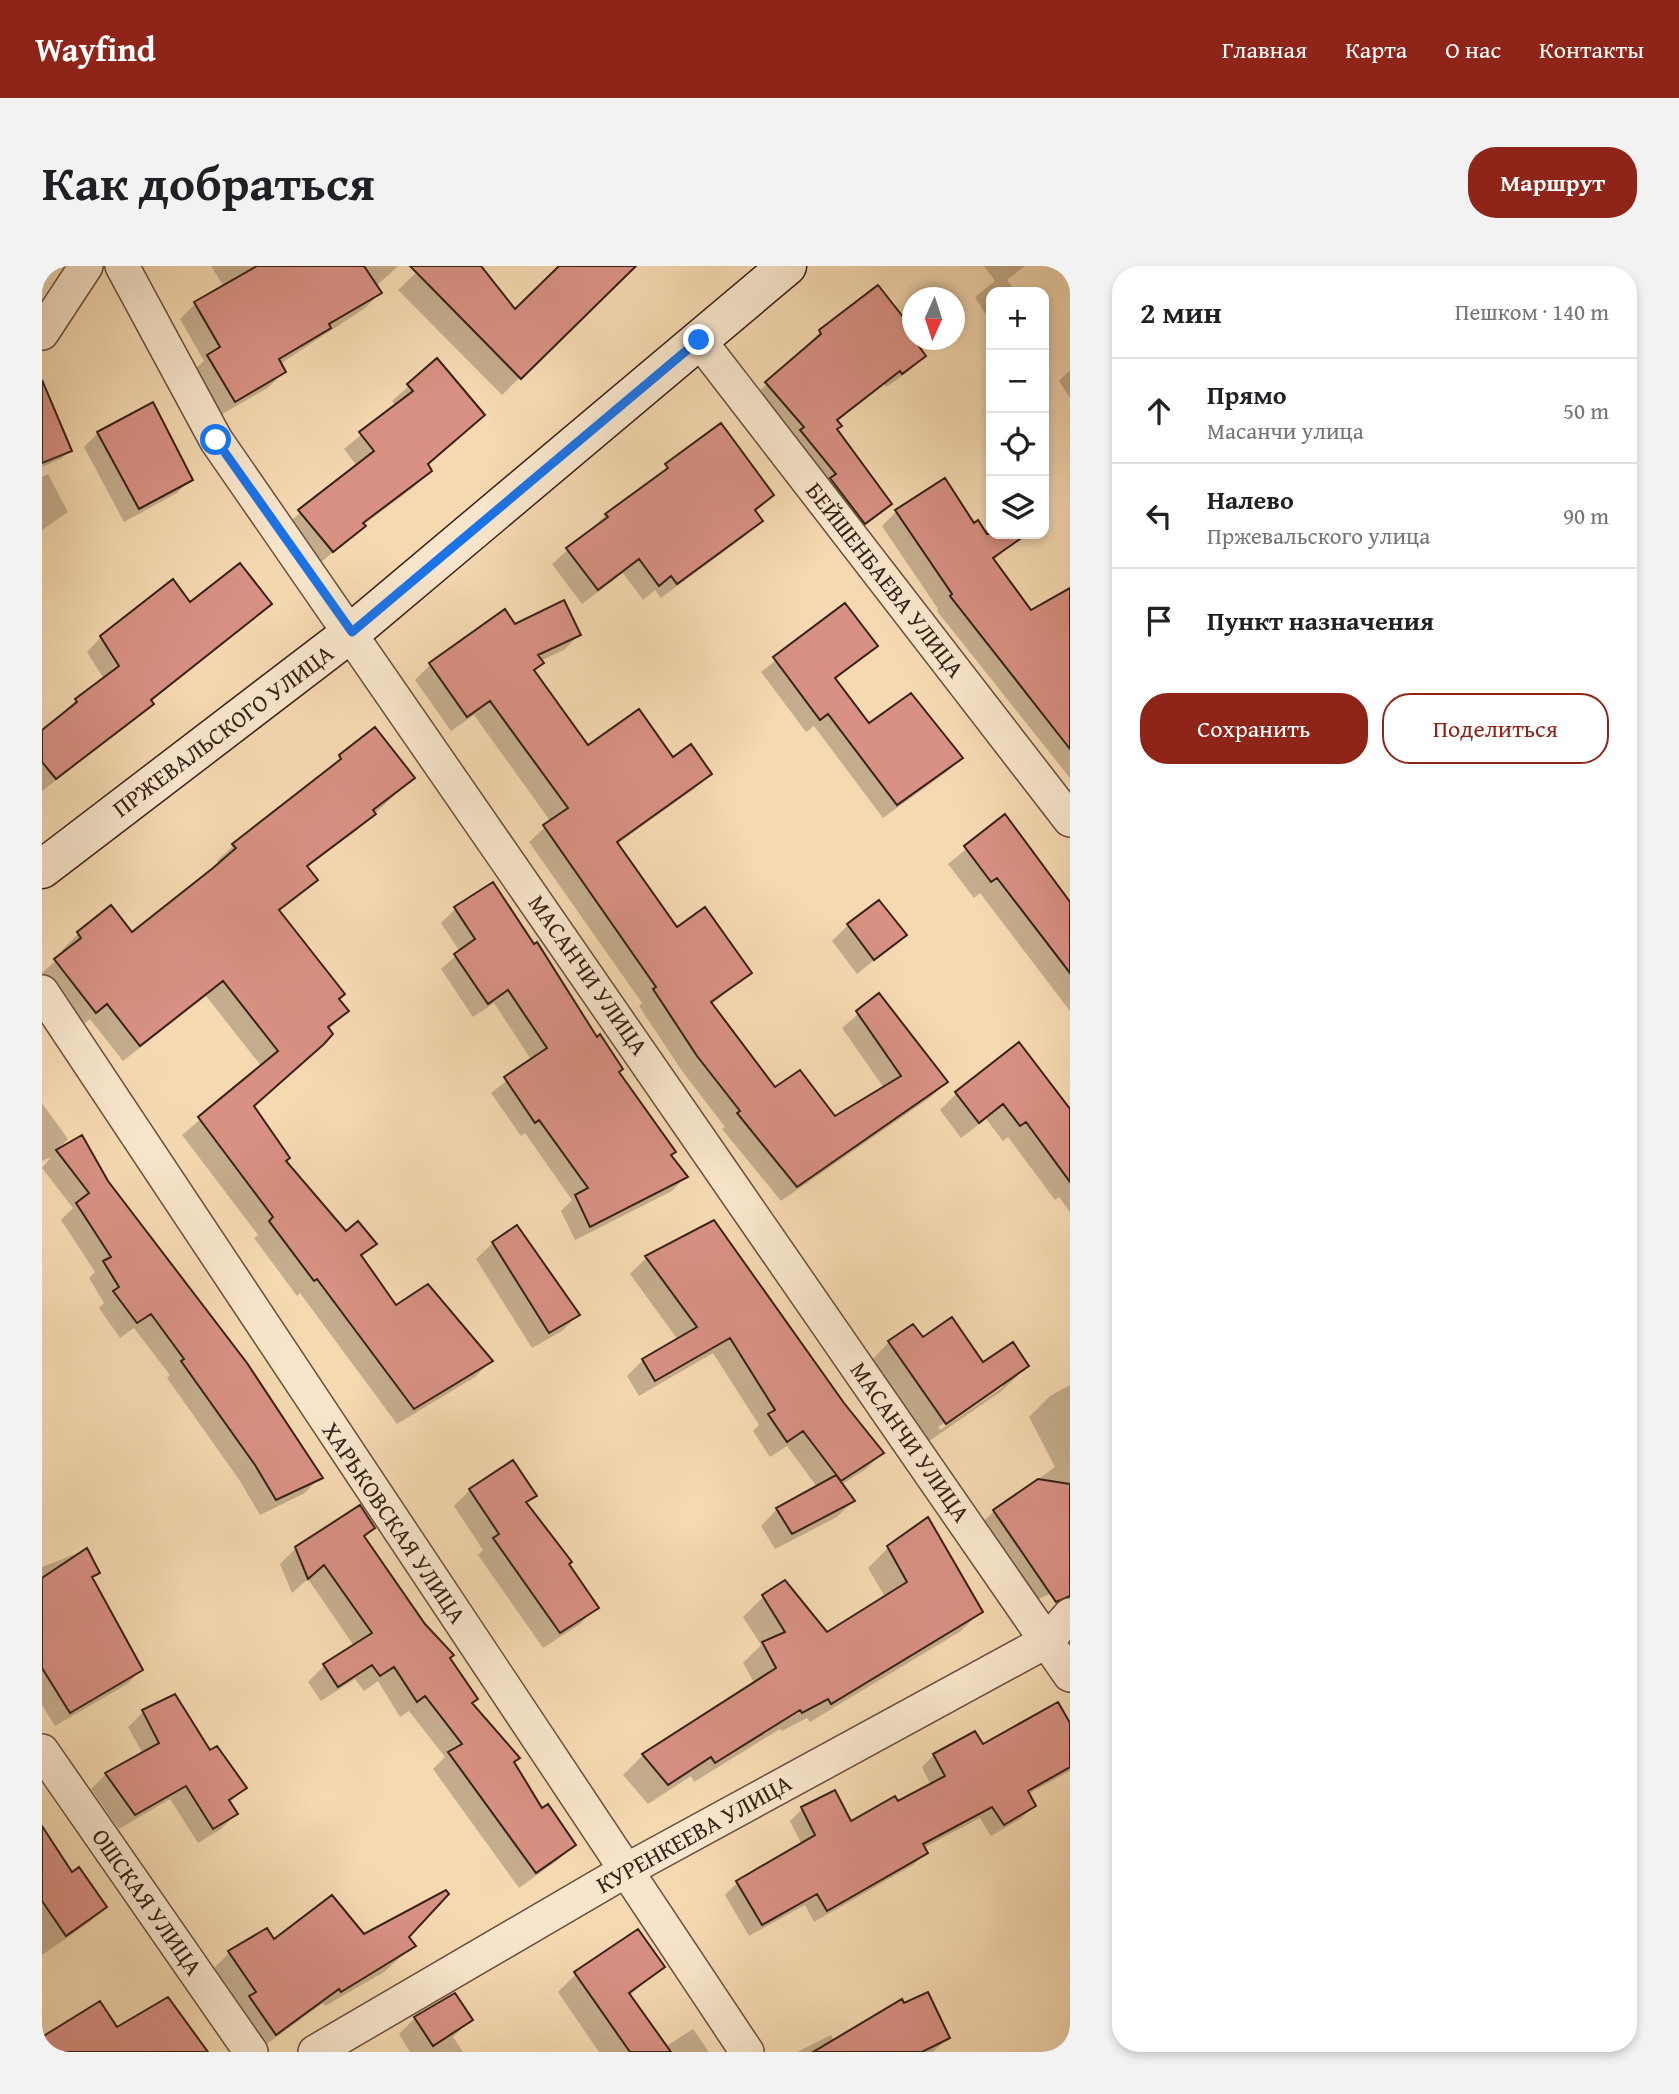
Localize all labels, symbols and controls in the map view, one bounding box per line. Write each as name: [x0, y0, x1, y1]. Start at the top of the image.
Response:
text: Wayfind: [35, 25, 156, 73]
text: Главная: [1222, 32, 1307, 67]
text: Карта: [1345, 32, 1407, 67]
text: О нас: [1445, 32, 1501, 67]
text: Контакты: [1539, 32, 1644, 67]
text: Как добраться: [42, 146, 375, 218]
button: Маршрут: [1468, 147, 1637, 218]
north arrow: [902, 287, 965, 350]
map controls: [986, 287, 1049, 539]
button: +: [986, 287, 1049, 350]
text: 2 мин: [1140, 290, 1222, 334]
text: Пешком · 140 m: [1455, 295, 1609, 328]
route end: [683, 324, 714, 355]
button: −: [986, 350, 1049, 413]
text: Прямо: [1207, 375, 1287, 414]
icon: ahead: [1140, 392, 1178, 430]
text: 50 m: [1563, 394, 1609, 427]
button: locate: [986, 413, 1049, 476]
text: Масанчи улица: [1207, 414, 1364, 447]
route start: [200, 424, 231, 455]
street label: БЕЙШЕНБАЕВА УЛИЦА: [798, 474, 973, 685]
button: layers: [986, 476, 1049, 539]
text: Налево: [1207, 480, 1294, 519]
icon: left: [1140, 497, 1178, 535]
text: 90 m: [1563, 499, 1609, 532]
text: Пржевальского улица: [1207, 519, 1430, 552]
text: Пункт назначения: [1207, 601, 1434, 640]
icon: arrive: [1140, 602, 1178, 640]
street label: ПРЖЕВАЛЬСКОГО УЛИЦА: [105, 636, 341, 825]
button: Сохранить: [1140, 693, 1368, 764]
button: Поделиться: [1382, 693, 1609, 764]
street label: МАСАНЧИ УЛИЦА: [520, 887, 657, 1063]
street label: МАСАНЧИ УЛИЦА: [842, 1354, 979, 1530]
street label: ХАРЬКОВСКАЯ УЛИЦА: [314, 1415, 475, 1631]
street label: КУРЕНКЕЕВА УЛИЦА: [590, 1765, 798, 1902]
street label: ОШСКАЯ УЛИЦА: [84, 1821, 211, 1983]

